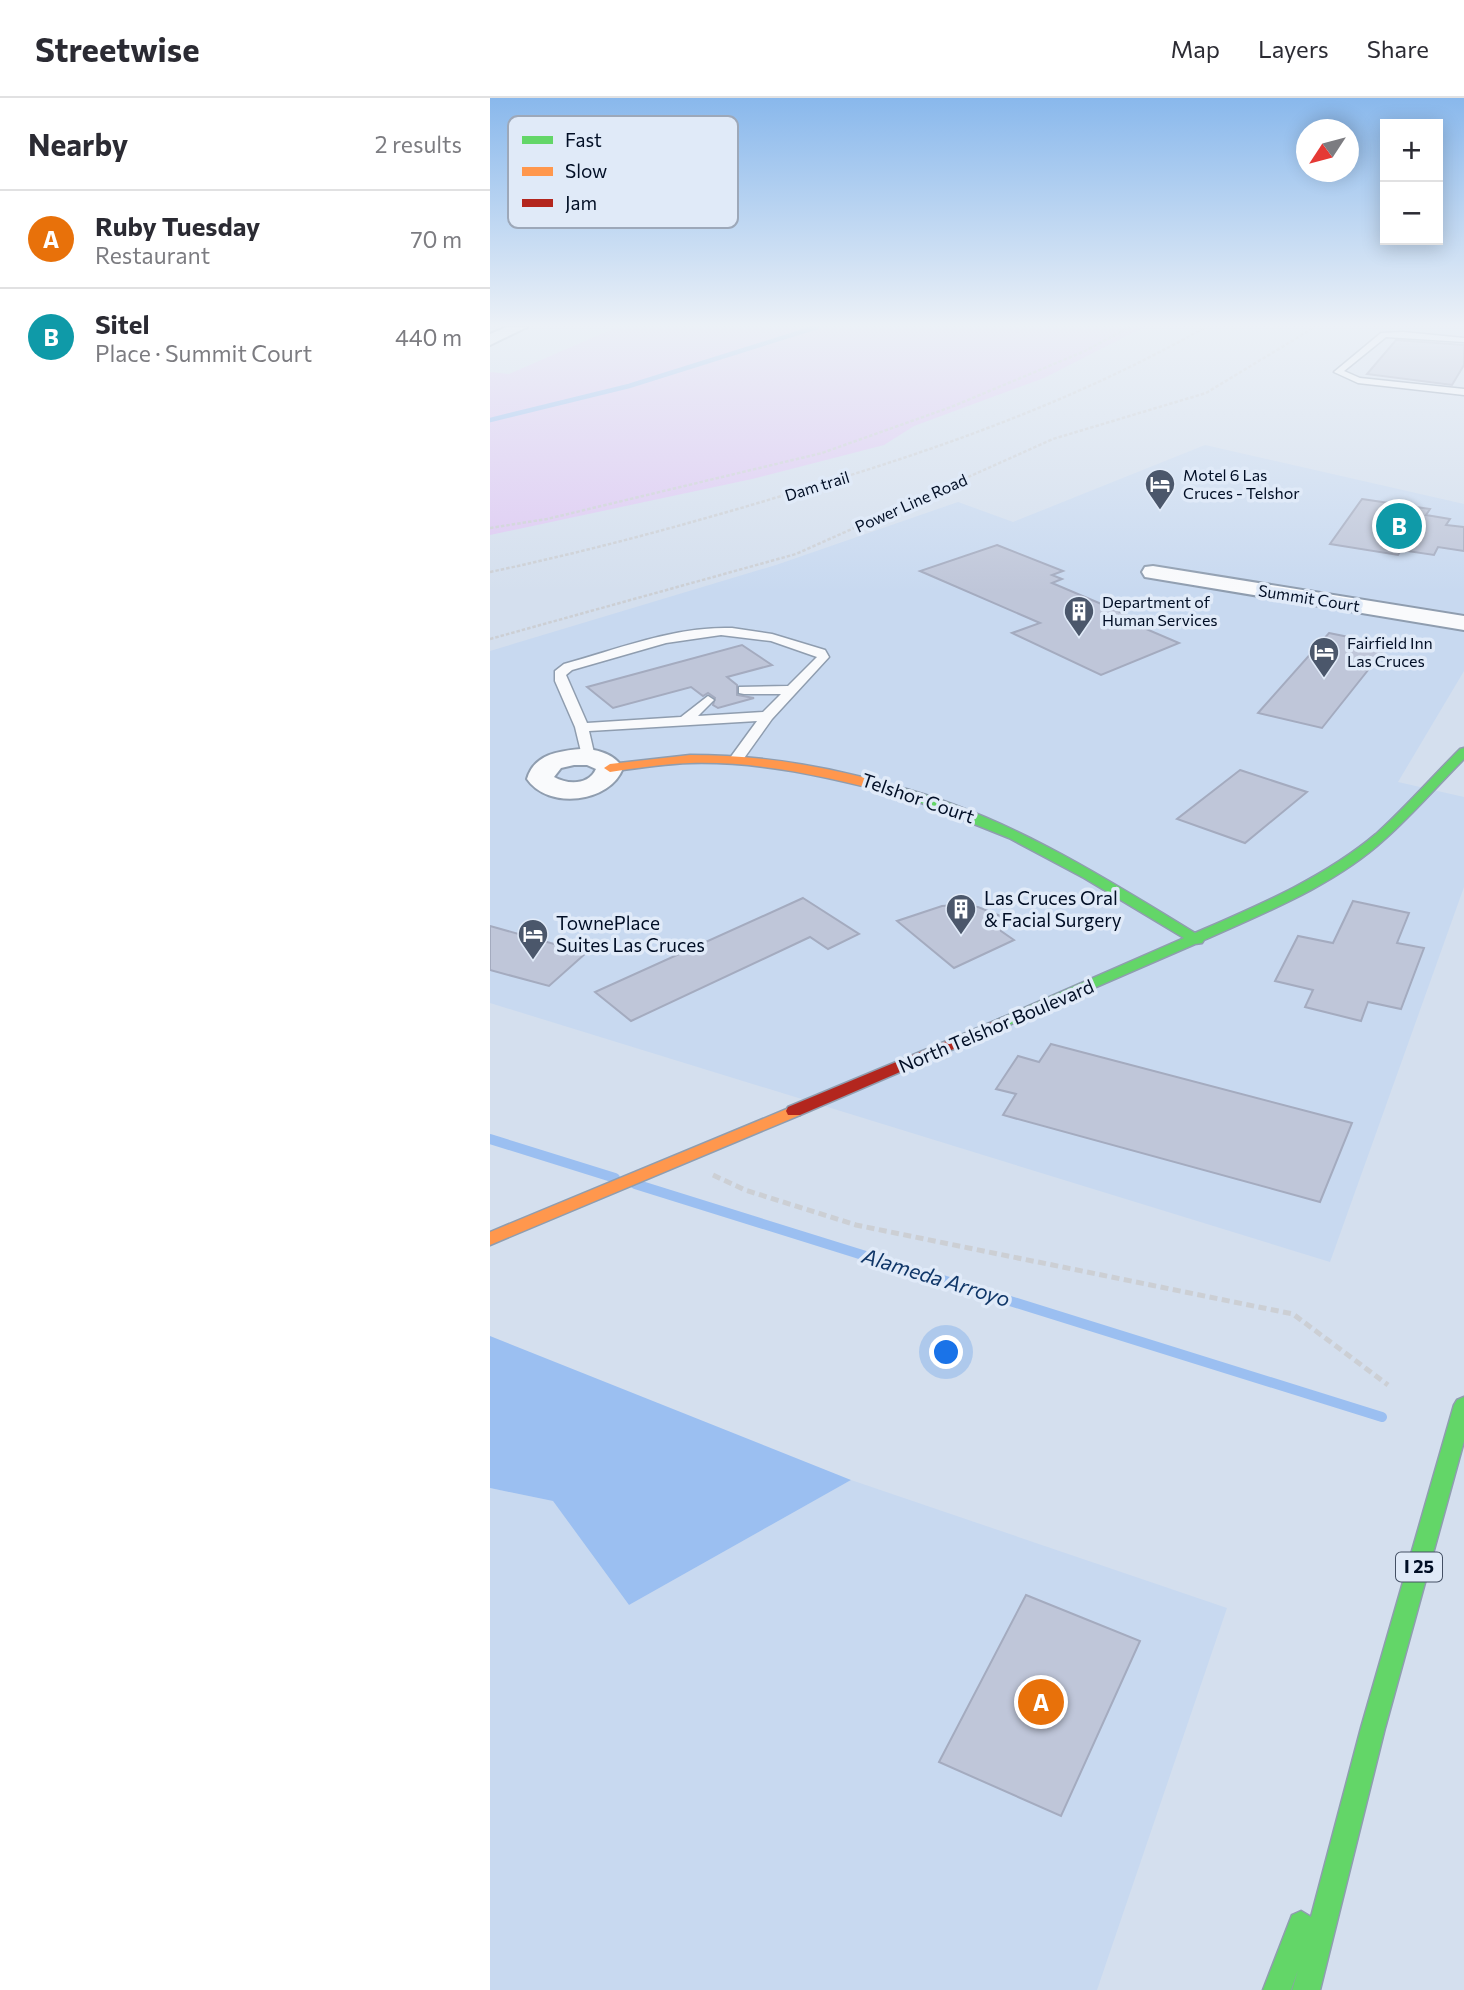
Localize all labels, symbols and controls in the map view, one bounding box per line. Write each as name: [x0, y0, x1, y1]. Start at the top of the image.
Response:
text: Streetwise: [35, 28, 200, 69]
text: Map: [1171, 34, 1220, 63]
text: Layers: [1258, 34, 1329, 63]
text: Share: [1367, 34, 1429, 63]
legend: [508, 116, 738, 228]
north arrow: [1296, 119, 1359, 182]
map controls: [1380, 119, 1443, 245]
button: +: [1380, 119, 1443, 182]
text: Nearby: [28, 125, 128, 162]
text: Fast: [565, 128, 602, 151]
text: 2 results: [375, 130, 462, 158]
text: Slow: [565, 159, 607, 182]
button: −: [1380, 182, 1443, 245]
text: Jam: [565, 191, 597, 214]
text: Ruby Tuesday: [95, 210, 260, 241]
text: A: [43, 225, 59, 253]
text: 70 m: [410, 225, 462, 253]
text: Restaurant: [95, 241, 210, 269]
text: Sitel: [95, 308, 150, 339]
text: B: [43, 323, 59, 351]
text: 440 m: [395, 323, 462, 351]
text: Place · Summit Court: [95, 339, 312, 367]
place label: Motel 6 Las Cruces - Telshor: [1183, 465, 1300, 502]
street label: Dam trail: [782, 467, 851, 504]
hotel icon: Motel 6 Las Cruces - Telshor: [1143, 467, 1177, 511]
street label: Power Line Road: [852, 469, 970, 536]
pin: B: [1376, 500, 1422, 552]
street label: Summit Court: [1257, 580, 1362, 615]
place label: Department of Human Services: [1102, 592, 1218, 629]
building icon: Department of Human Services: [1062, 594, 1096, 638]
place label: Fairfield Inn Las Cruces: [1347, 633, 1433, 670]
hotel icon: Fairfield Inn Las Cruces: [1307, 635, 1341, 679]
street label: Telshor Court: [859, 767, 978, 828]
place label: Las Cruces Oral & Facial Surgery: [984, 886, 1122, 931]
building icon: Las Cruces Oral & Facial Surgery: [944, 892, 978, 936]
place label: TownePlace Suites Las Cruces: [556, 911, 705, 956]
hotel icon: TownePlace Suites Las Cruces: [516, 917, 550, 961]
street label: North Telshor Boulevard: [895, 974, 1097, 1077]
water label: Alameda Arroyo: [859, 1242, 1013, 1311]
your location: [929, 1335, 963, 1369]
road number: I 25: [1396, 1552, 1442, 1582]
pin: A: [1018, 1676, 1064, 1728]

